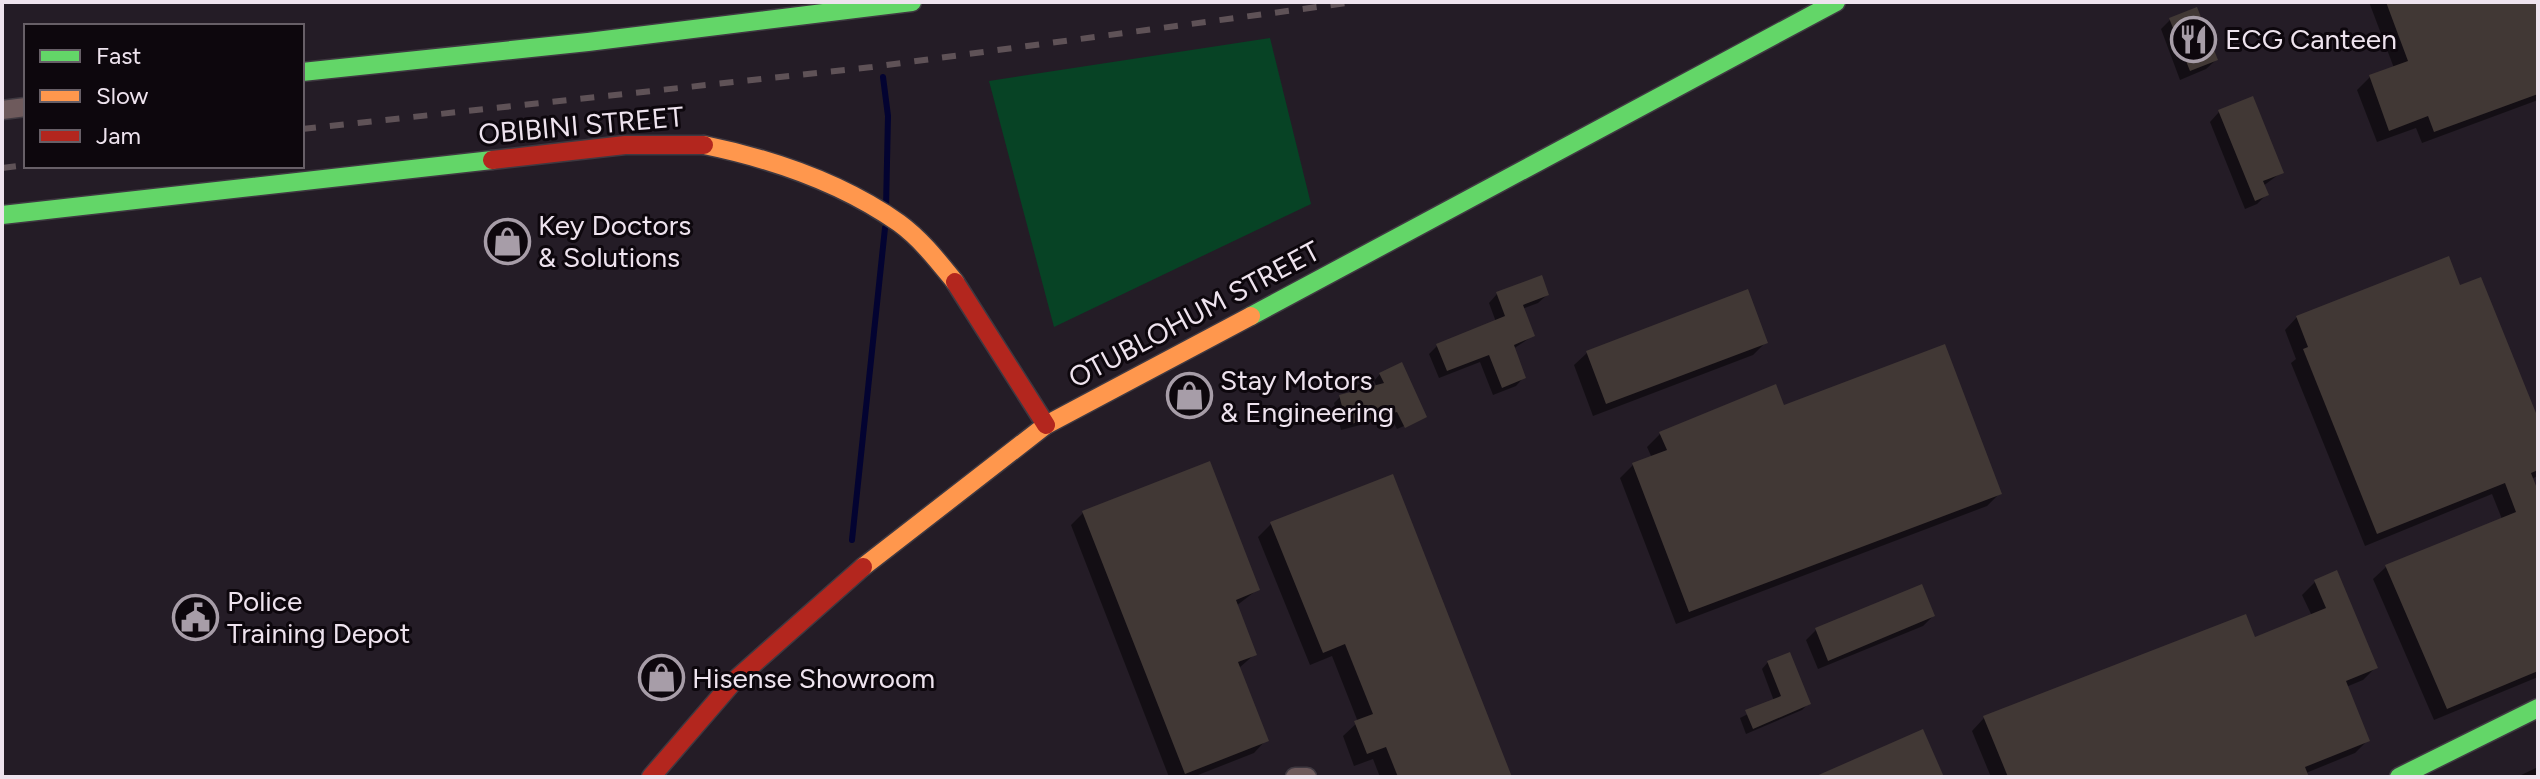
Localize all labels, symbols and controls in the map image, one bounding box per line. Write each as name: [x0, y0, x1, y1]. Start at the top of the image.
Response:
restaurant icon: ECG Canteen: [2170, 15, 2218, 63]
place label: ECG Canteen: [2225, 22, 2397, 56]
legend: [24, 24, 304, 168]
text: Fast: [96, 41, 141, 70]
text: Slow: [96, 81, 149, 110]
street label: OBIBINI STREET: [477, 99, 686, 151]
text: Jam: [96, 121, 141, 150]
place label: Key Doctors & Solutions: [538, 208, 691, 274]
shop icon: Key Doctors & Solutions: [483, 217, 531, 265]
street label: OTUBLOHUM STREET: [1062, 233, 1326, 395]
place label: Stay Motors & Engineering: [1220, 363, 1394, 429]
shop icon: Stay Motors & Engineering: [1165, 372, 1213, 420]
place label: Police Training Depot: [227, 584, 410, 650]
public building icon: Police Training Depot: [172, 593, 220, 641]
shop icon: Hisense Showroom: [637, 654, 685, 702]
place label: Hisense Showroom: [692, 661, 935, 695]

